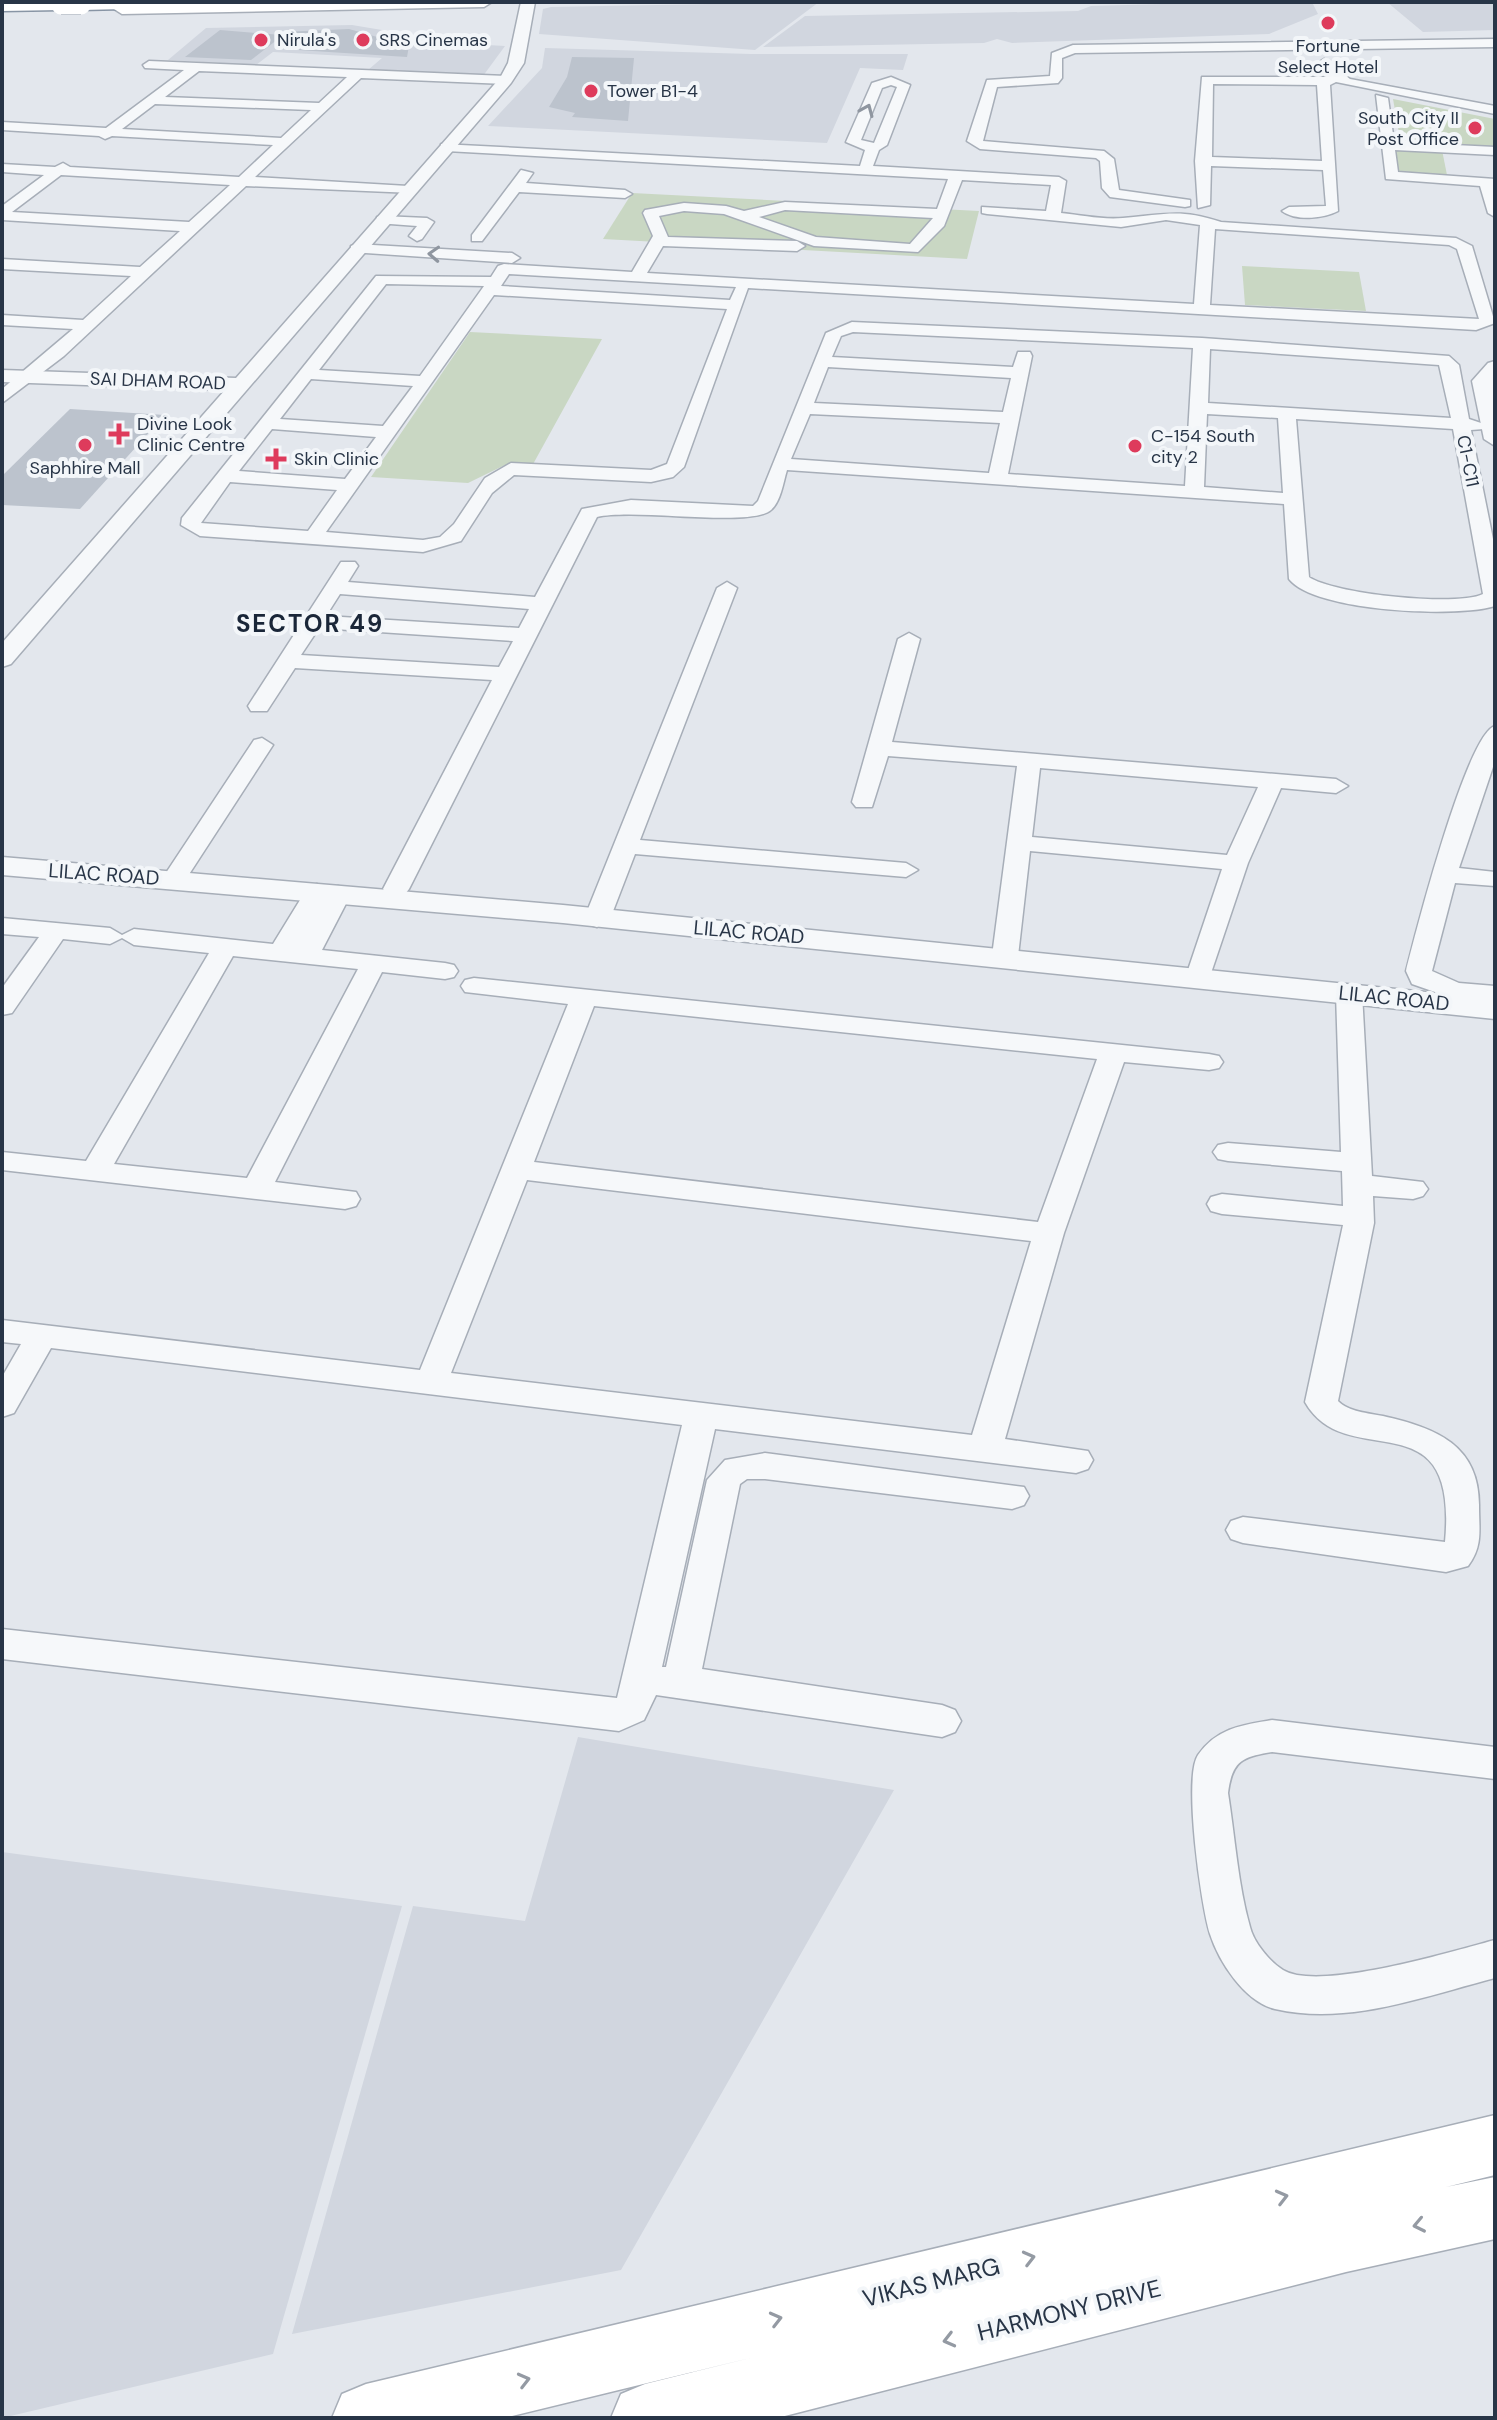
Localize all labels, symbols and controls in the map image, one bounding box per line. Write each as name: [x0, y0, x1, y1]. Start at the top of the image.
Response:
marker: Fortune Select Hotel: [1319, 14, 1337, 32]
place label: Nirula's: [277, 28, 336, 52]
place label: SRS Cinemas: [379, 28, 488, 52]
marker: Nirula's: [252, 31, 270, 49]
marker: SRS Cinemas: [354, 31, 372, 49]
place label: Fortune Select Hotel: [1278, 34, 1378, 79]
place label: Tower B1-4: [607, 79, 698, 103]
marker: Tower B1-4: [582, 82, 600, 100]
one-way arrow: [857, 104, 873, 118]
place label: South City II Post Office: [1358, 106, 1459, 151]
marker: South City II Post Office: [1466, 119, 1484, 137]
one-way arrow: [427, 246, 440, 263]
street label: SAI DHAM ROAD: [90, 367, 226, 395]
place label: Divine Look Clinic Centre: [137, 412, 245, 457]
marker: Divine Look Clinic Centre: [108, 423, 130, 445]
place label: C-154 South city 2: [1151, 424, 1255, 469]
street label: C1-C11: [1451, 433, 1485, 489]
marker: Saphhire Mall: [76, 436, 94, 454]
marker: C-154 South city 2: [1126, 437, 1144, 455]
place label: Skin Clinic: [294, 447, 379, 471]
marker: Skin Clinic: [265, 448, 287, 470]
place label: Saphhire Mall: [30, 456, 140, 480]
district label: SECTOR 49: [236, 608, 384, 639]
street label: LILAC ROAD: [48, 857, 160, 891]
street label: LILAC ROAD: [692, 914, 806, 950]
street label: LILAC ROAD: [1337, 979, 1451, 1017]
one-way arrow: [1274, 2189, 1288, 2206]
one-way arrow: [1412, 2215, 1425, 2232]
street label: VIKAS MARG: [859, 2250, 1003, 2314]
one-way arrow: [1022, 2250, 1035, 2267]
street label: HARMONY DRIVE: [974, 2272, 1164, 2348]
one-way arrow: [769, 2311, 783, 2328]
one-way arrow: [942, 2331, 956, 2348]
one-way arrow: [516, 2372, 530, 2389]

